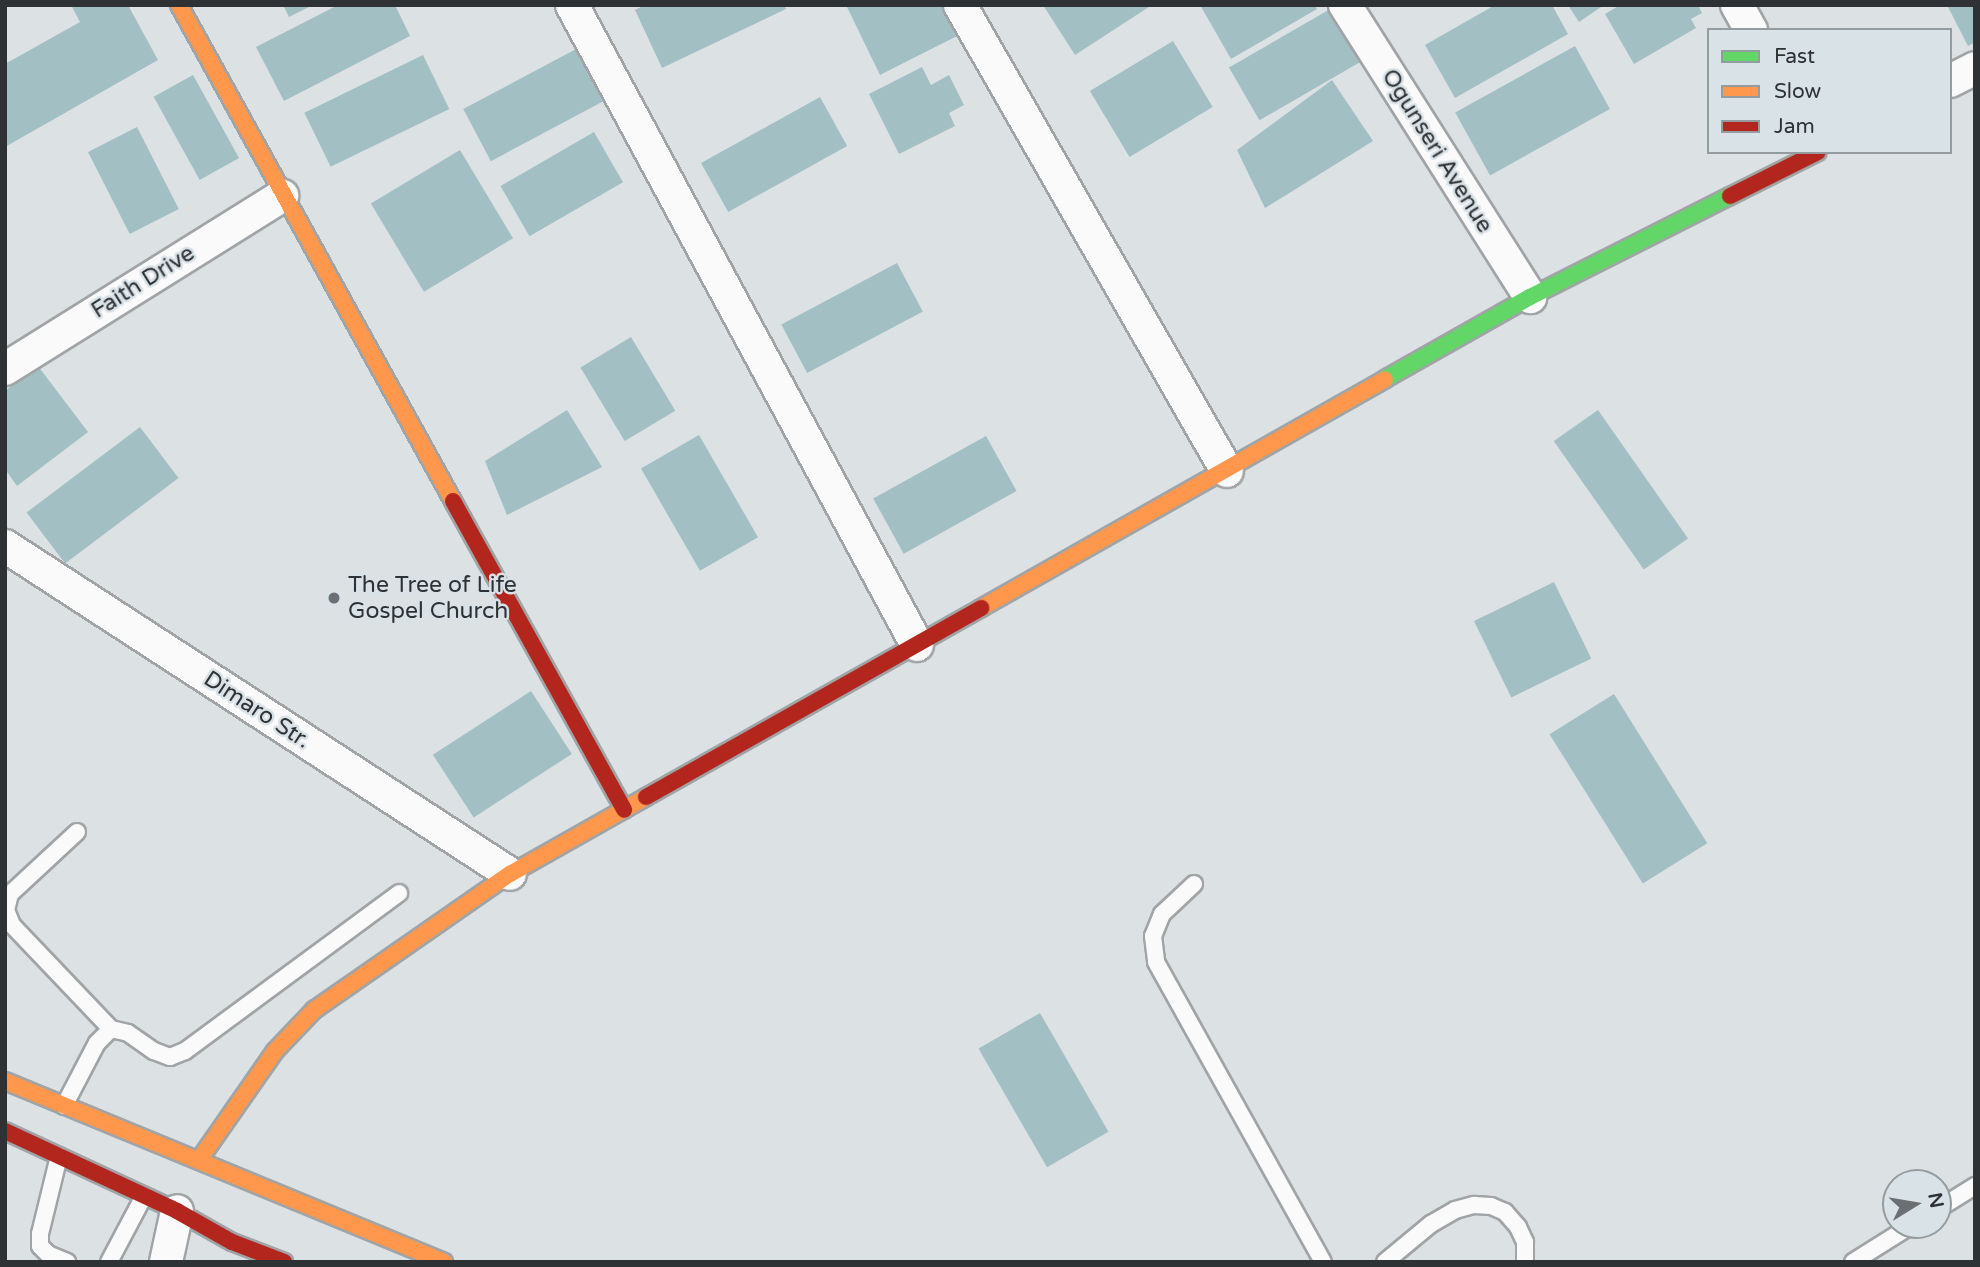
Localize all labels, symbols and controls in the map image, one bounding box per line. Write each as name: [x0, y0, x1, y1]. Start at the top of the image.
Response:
legend: [1707, 28, 1952, 154]
text: Fast: [1774, 44, 1815, 69]
street label: Ogunseri Avenue: [1376, 64, 1498, 238]
text: Slow: [1774, 79, 1821, 104]
text: Jam: [1774, 114, 1815, 139]
street label: Faith Drive: [86, 239, 200, 325]
place label: The Tree of Life Gospel Church: [348, 571, 517, 625]
marker: The Tree of Life Gospel Church: [326, 590, 342, 606]
street label: Dimaro Str.: [198, 665, 316, 755]
north arrow: [1882, 1169, 1952, 1239]
text: N: [1923, 1191, 1948, 1210]

